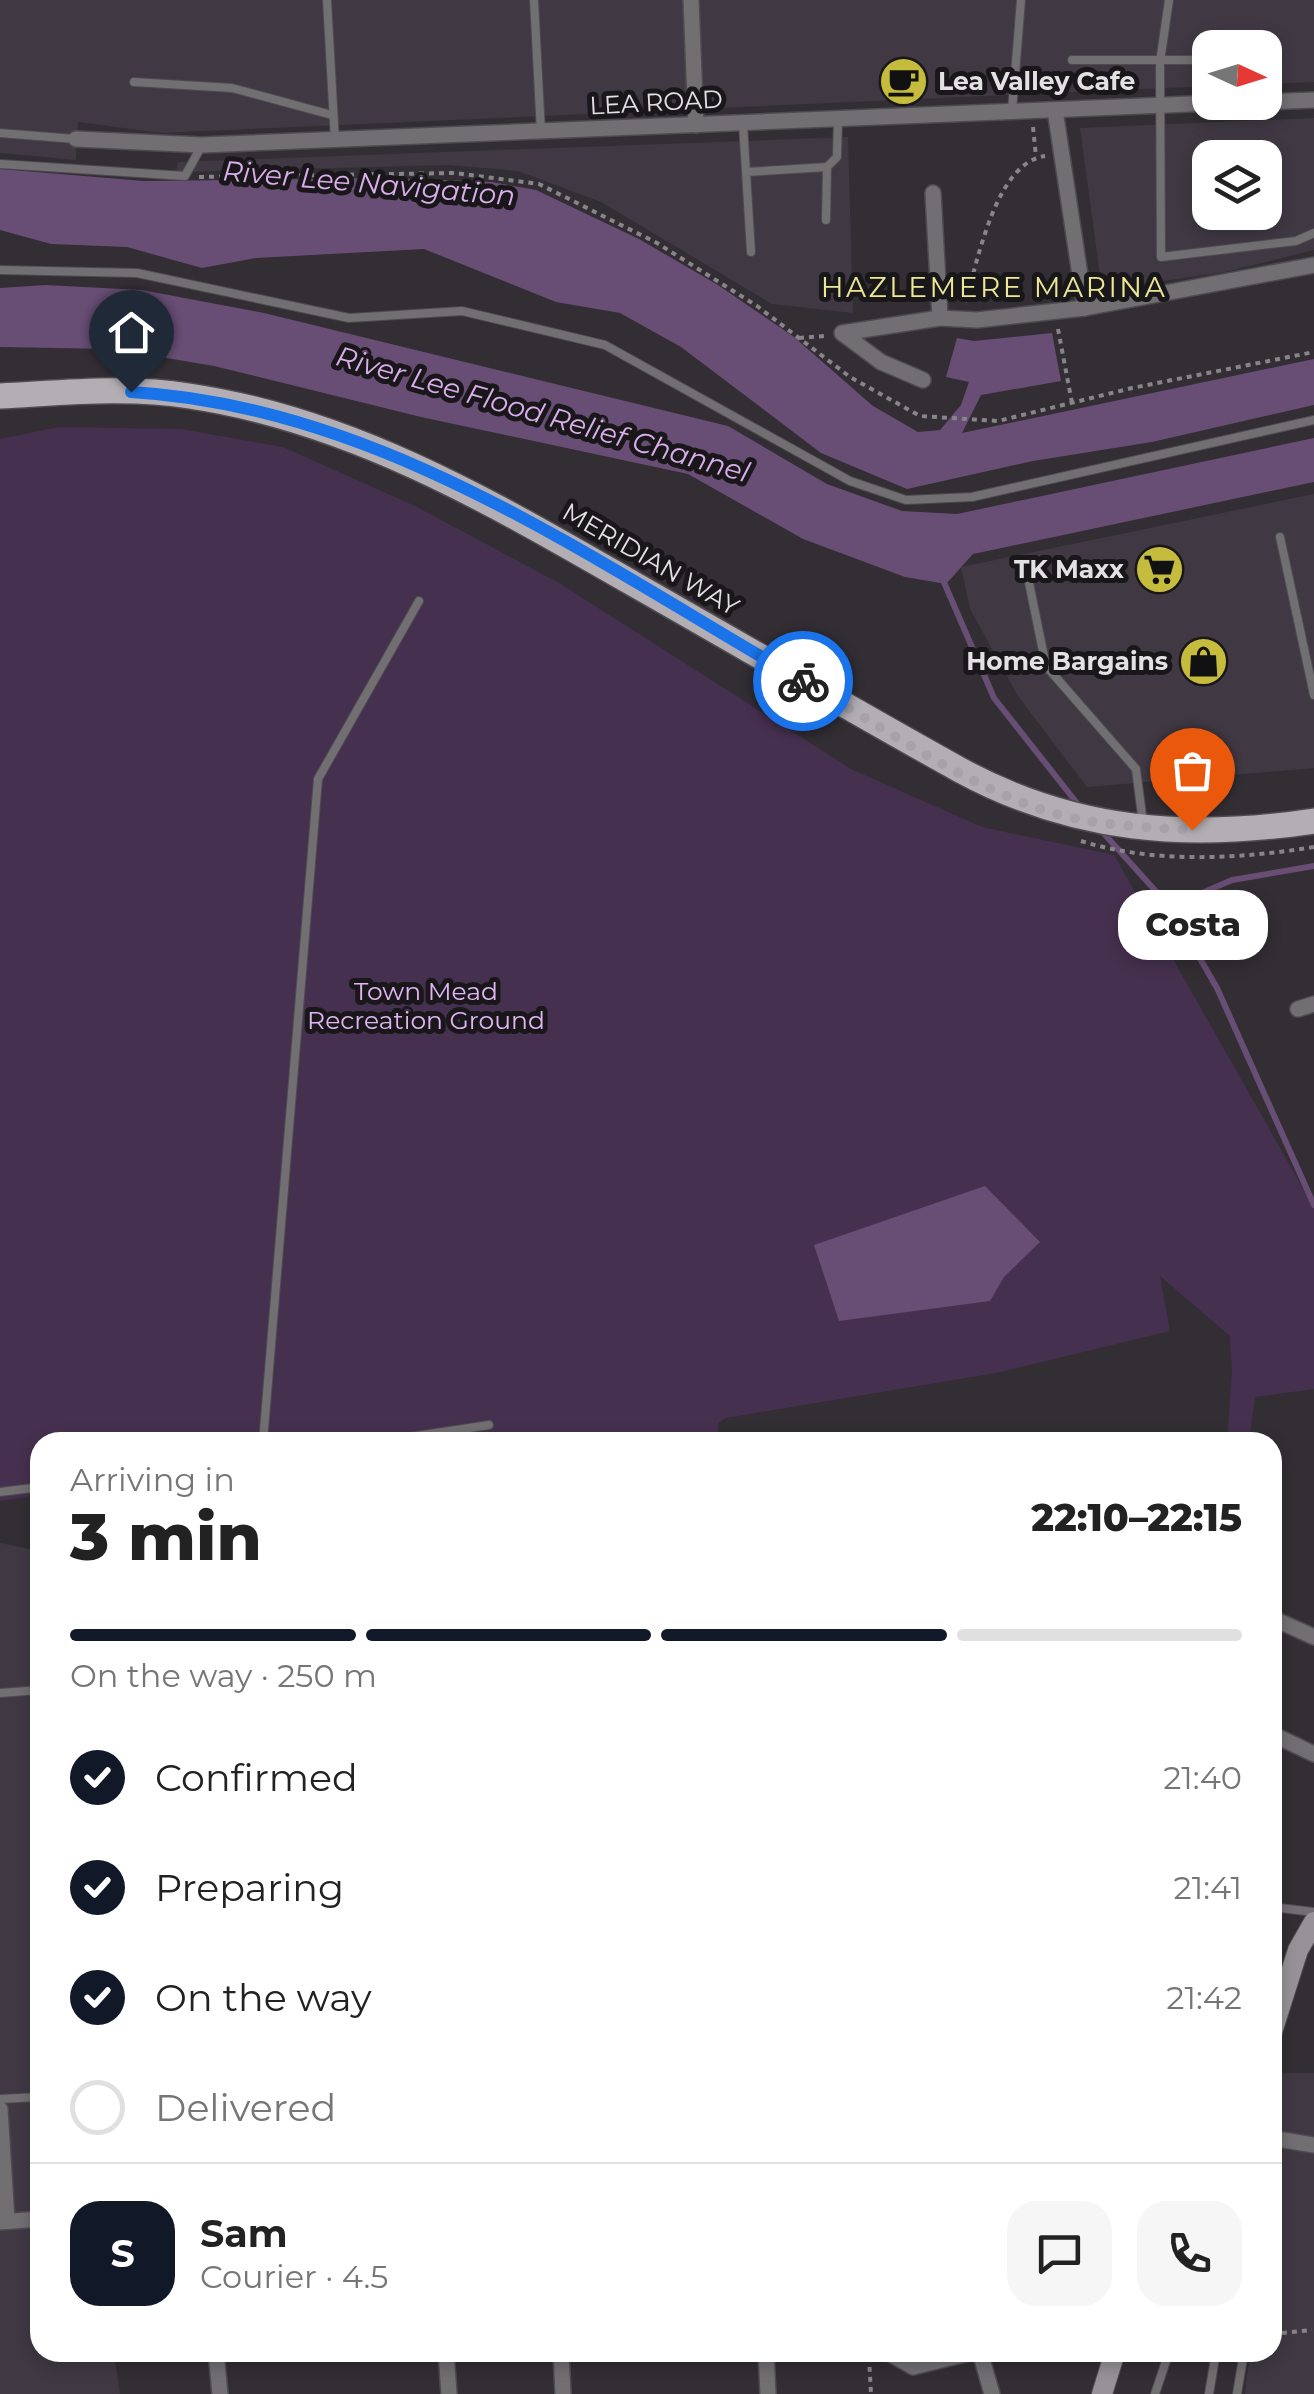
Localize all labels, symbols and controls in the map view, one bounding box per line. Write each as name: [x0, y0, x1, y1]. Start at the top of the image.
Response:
north arrow: [1192, 30, 1282, 120]
map controls: [1192, 30, 1282, 230]
cafe icon: Lea Valley Cafe: [877, 55, 929, 107]
place label: Lea Valley Cafe: [938, 66, 1135, 96]
street label: LEA ROAD: [589, 84, 723, 120]
button: layers: [1192, 140, 1282, 230]
water label: River Lee Navigation: [221, 153, 517, 213]
district label: HAZLEMERE MARINA: [821, 270, 1167, 304]
pin: [89, 290, 174, 393]
icon: home: [104, 305, 159, 360]
water label: River Lee Flood Relief Channel: [332, 339, 754, 490]
street label: MERIDIAN WAY: [557, 496, 745, 622]
supermarket icon: TK Maxx: [1133, 543, 1185, 595]
place label: TK Maxx: [1014, 554, 1124, 584]
courier: [753, 631, 853, 731]
shop icon: Home Bargains: [1177, 635, 1229, 687]
place label: Home Bargains: [966, 646, 1168, 676]
icon: bike: [776, 654, 831, 709]
pin: [1150, 728, 1235, 831]
icon: bag: [1165, 743, 1220, 798]
callout: Costa: [1117, 890, 1267, 960]
text: Costa: [1145, 905, 1241, 944]
park label: Town Mead Recreation Ground: [307, 976, 545, 1035]
text: Arriving in: [70, 1460, 235, 1499]
text: 22:10–22:15: [1031, 1494, 1242, 1541]
text: 3 min: [70, 1497, 262, 1576]
text: On the way · 250 m: [70, 1656, 377, 1695]
icon: check: [70, 1750, 125, 1805]
text: Confirmed: [155, 1754, 358, 1801]
text: 21:40: [1163, 1758, 1242, 1797]
icon: check: [70, 1860, 125, 1915]
text: Preparing: [155, 1864, 344, 1911]
text: 21:41: [1174, 1868, 1242, 1907]
icon: check: [70, 1970, 125, 2025]
text: On the way: [155, 1974, 372, 2021]
text: 21:42: [1166, 1978, 1242, 2017]
text: Delivered: [155, 2084, 336, 2131]
button: chat: [1007, 2201, 1112, 2306]
button: phone: [1137, 2201, 1242, 2306]
text: Sam: [200, 2210, 288, 2257]
text: S: [110, 2230, 135, 2277]
text: Courier · 4.5: [200, 2257, 388, 2296]

